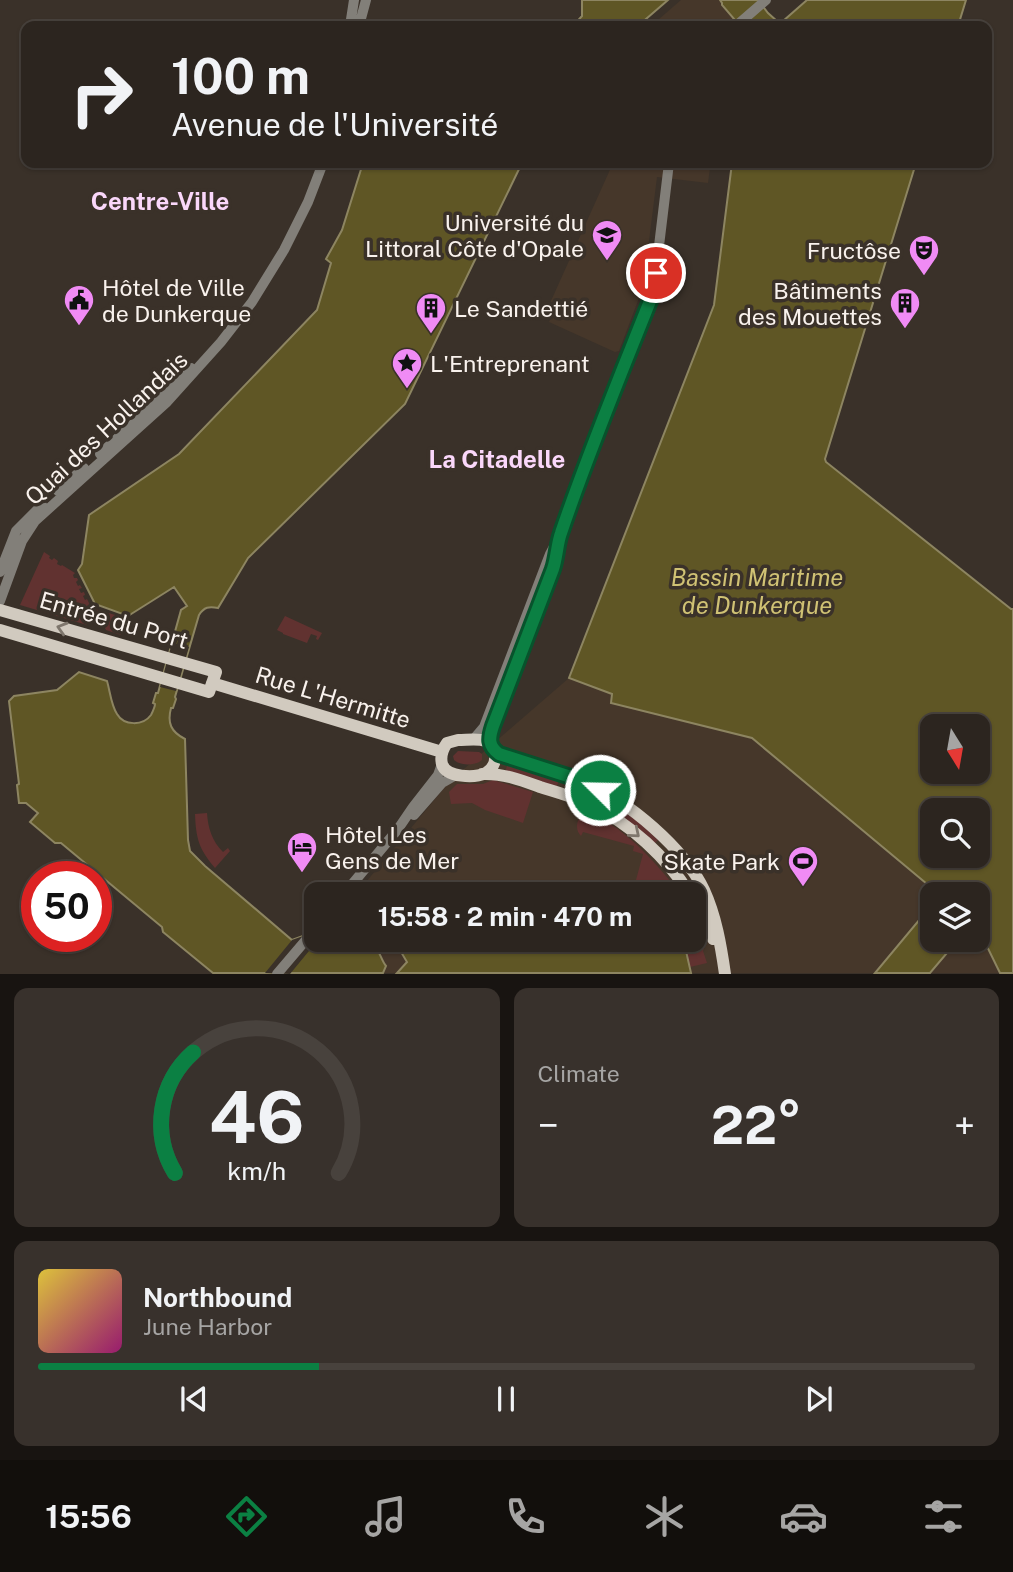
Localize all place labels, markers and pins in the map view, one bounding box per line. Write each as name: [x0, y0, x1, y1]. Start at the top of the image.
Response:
place label: Université du Littoral Côte d'Opale: [365, 209, 584, 262]
school or university icon: Université du Littoral Côte d'Opale: [590, 218, 624, 262]
theatre icon: Fructôse: [907, 233, 941, 277]
place label: Fructôse: [807, 237, 901, 264]
pin: [626, 243, 686, 303]
place label: Hôtel de Ville de Dunkerque: [102, 274, 251, 327]
place label: Bâtiments des Mouettes: [738, 277, 882, 330]
public building icon: Hôtel de Ville de Dunkerque: [62, 283, 96, 327]
building icon: Bâtiments des Mouettes: [888, 286, 922, 330]
building icon: Le Sandettié: [414, 291, 448, 335]
place label: Le Sandettié: [454, 295, 588, 322]
place icon: L'Entreprenant: [390, 346, 424, 390]
place label: L'Entreprenant: [430, 350, 590, 377]
place label: Hôtel Les Gens de Mer: [325, 821, 459, 874]
hotel icon: Hôtel Les Gens de Mer: [285, 830, 319, 874]
sports icon: Skate Park: [786, 844, 820, 888]
place label: Skate Park: [664, 848, 780, 875]

